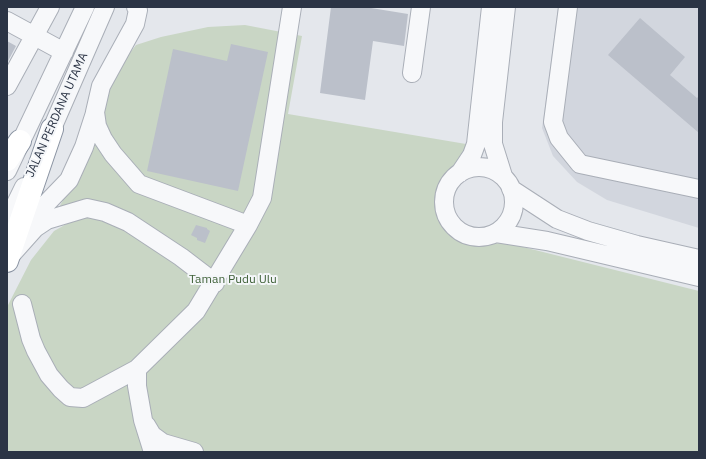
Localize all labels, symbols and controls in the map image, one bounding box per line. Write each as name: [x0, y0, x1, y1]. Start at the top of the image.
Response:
street label: JALAN PERDANA UTAMA: [23, 50, 91, 180]
park label: Taman Pudu Ulu: [189, 273, 277, 287]

